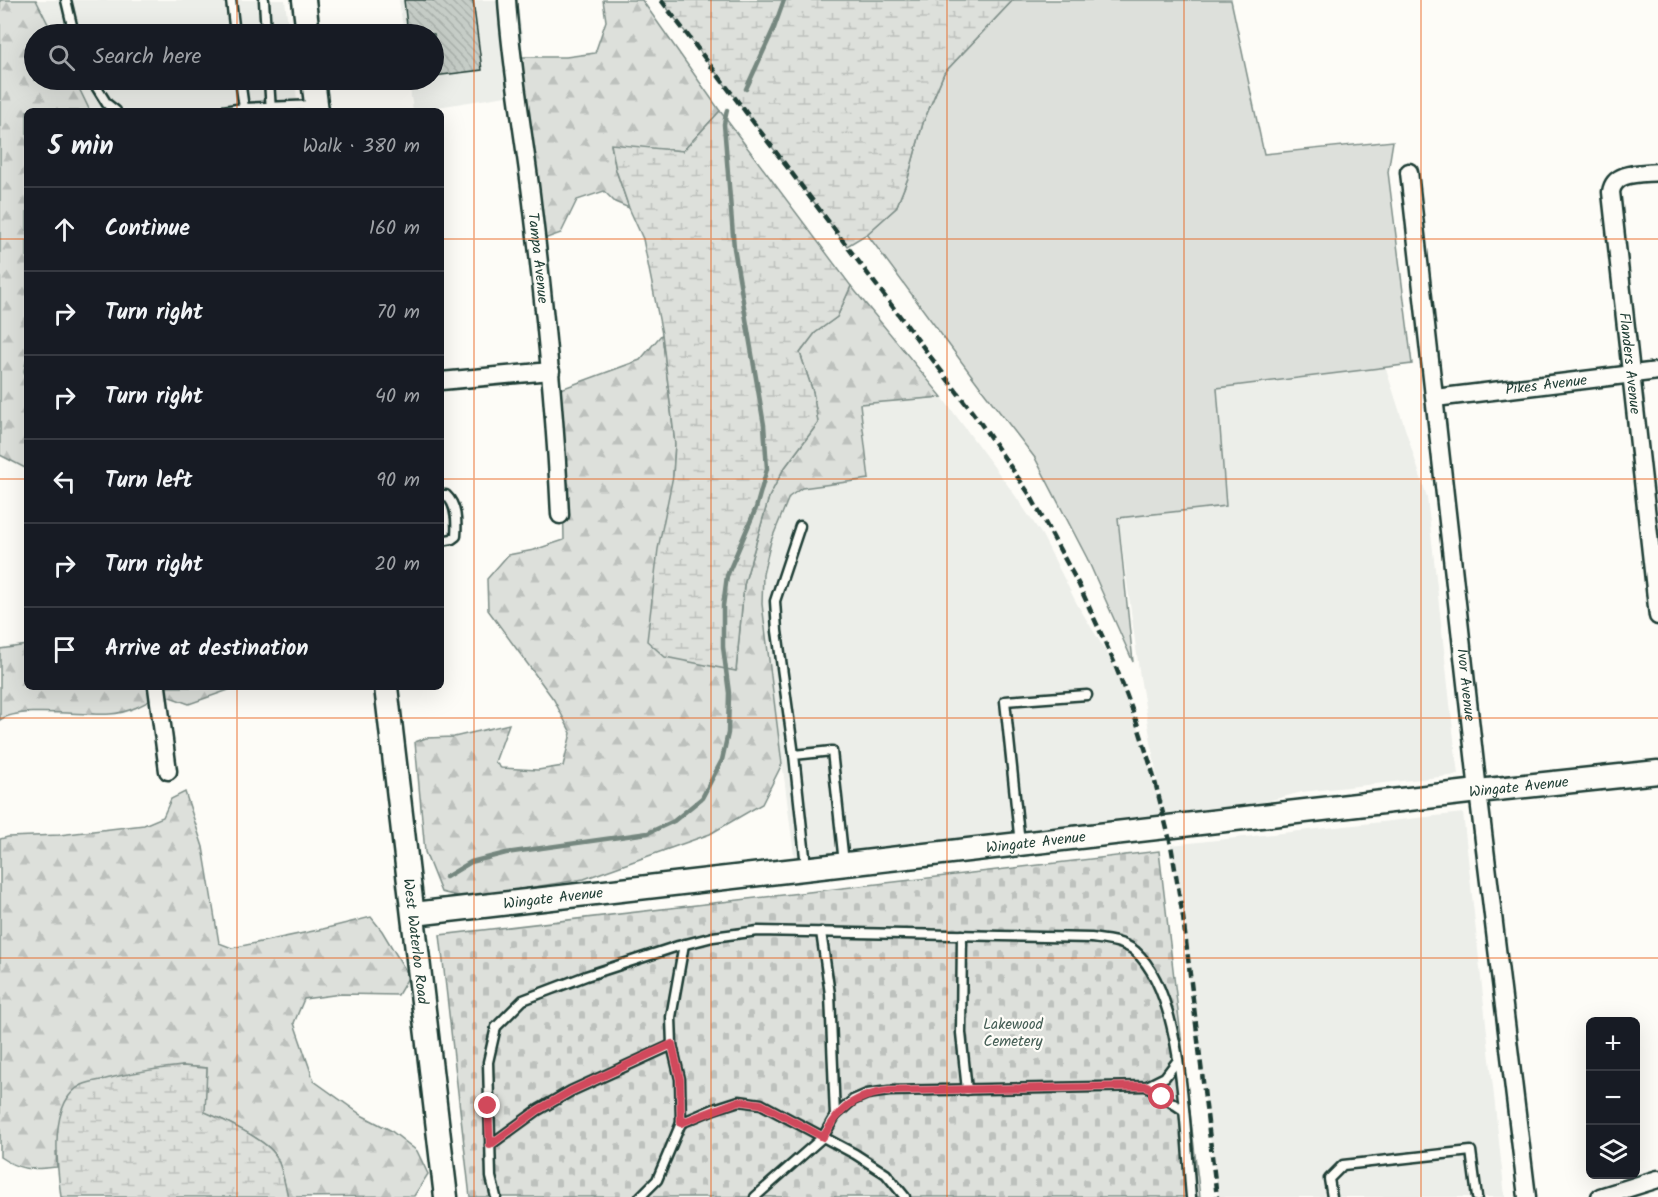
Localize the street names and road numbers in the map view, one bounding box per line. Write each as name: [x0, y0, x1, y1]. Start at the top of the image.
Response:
street label: Tampa Avenue: [520, 211, 554, 305]
street label: Flanders Avenue: [1611, 311, 1647, 416]
street label: Pikes Avenue: [1504, 369, 1589, 402]
street label: Ivor Avenue: [1449, 647, 1481, 723]
street label: Wingate Avenue: [1468, 770, 1570, 805]
street label: Wingate Avenue: [985, 825, 1087, 861]
street label: West Waterloo Road: [396, 877, 434, 1006]
street label: Wingate Avenue: [502, 881, 605, 917]

